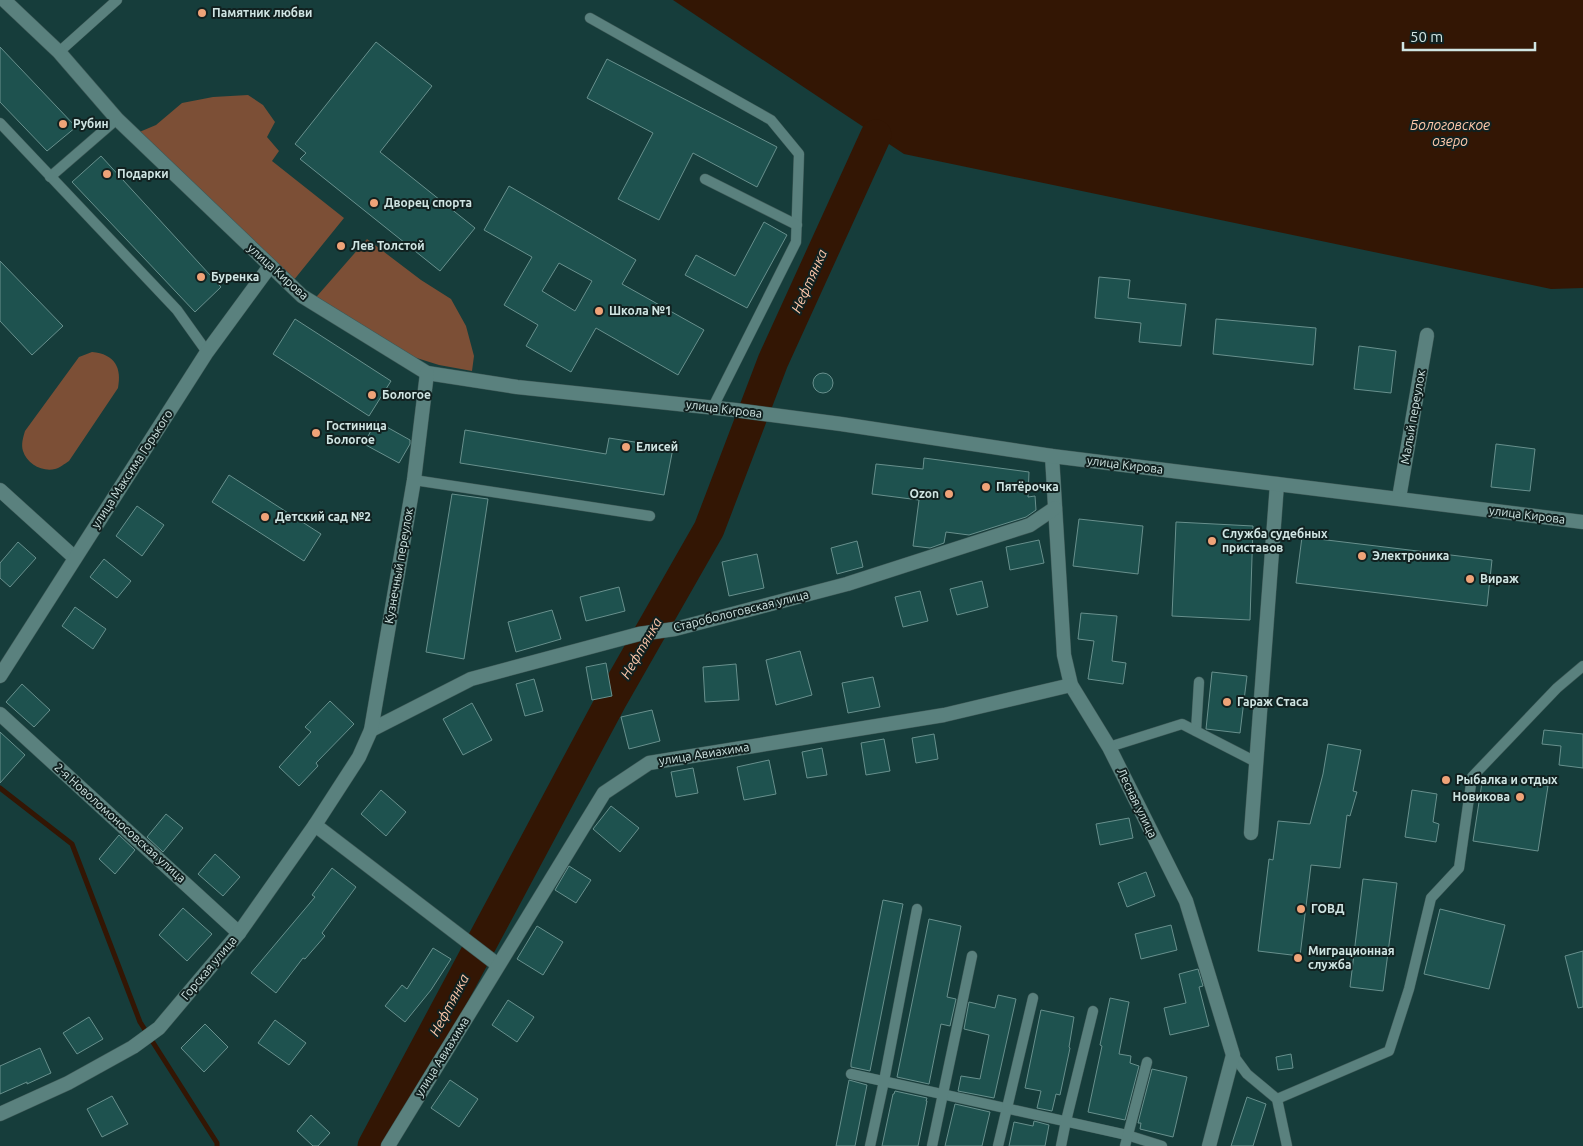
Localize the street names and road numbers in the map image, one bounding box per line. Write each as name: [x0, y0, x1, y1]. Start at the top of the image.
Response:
street label: улица Кирова: [245, 241, 311, 302]
street label: Малый переулок: [1398, 369, 1427, 465]
street label: улица Кирова: [685, 397, 763, 420]
street label: улица Максима Горького: [88, 407, 175, 530]
street label: улица Кирова: [1086, 453, 1164, 476]
street label: улица Кирова: [1488, 503, 1566, 526]
street label: Кузнечный переулок: [382, 507, 415, 625]
street label: Старобологовская улица: [672, 587, 810, 634]
street label: улица Авиахима: [658, 740, 750, 767]
street label: 2-я Новоломоносовская улица: [52, 760, 188, 885]
street label: Лесная улица: [1115, 766, 1160, 840]
street label: Горская улица: [178, 933, 239, 1002]
street label: улица Авиахима: [412, 1015, 471, 1099]

